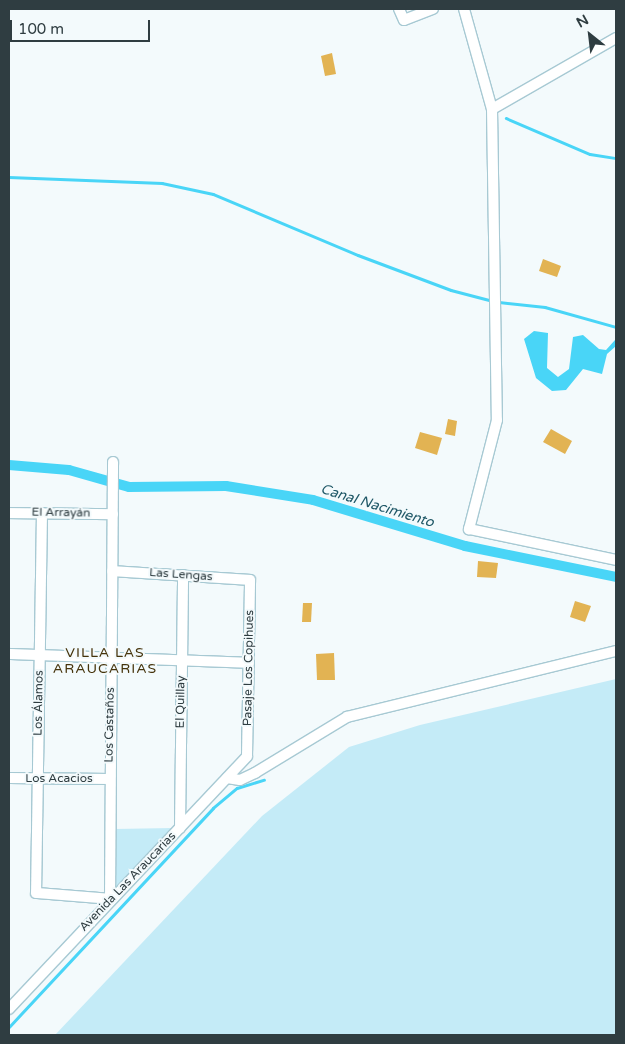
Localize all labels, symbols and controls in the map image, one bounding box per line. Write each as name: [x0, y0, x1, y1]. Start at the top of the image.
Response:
scale bar: [12, 10, 152, 42]
north arrow: [565, 10, 615, 60]
text: N: [573, 11, 592, 32]
text: 100 m: [18, 20, 64, 38]
water label: Canal Nacimiento: [318, 481, 436, 531]
street label: El Arrayán: [31, 505, 91, 521]
street label: Las Lengas: [149, 566, 213, 584]
street label: Pasaje Los Copihues: [241, 610, 257, 726]
district label: VILLA LAS ARAUCARIAS: [52, 645, 158, 678]
street label: Los Álamos: [31, 670, 47, 736]
street label: El Quillay: [173, 675, 189, 729]
street label: Los Castaños: [102, 687, 118, 763]
street label: Los Acacios: [25, 772, 93, 786]
street label: Avenida Las Araucarias: [77, 829, 179, 935]

